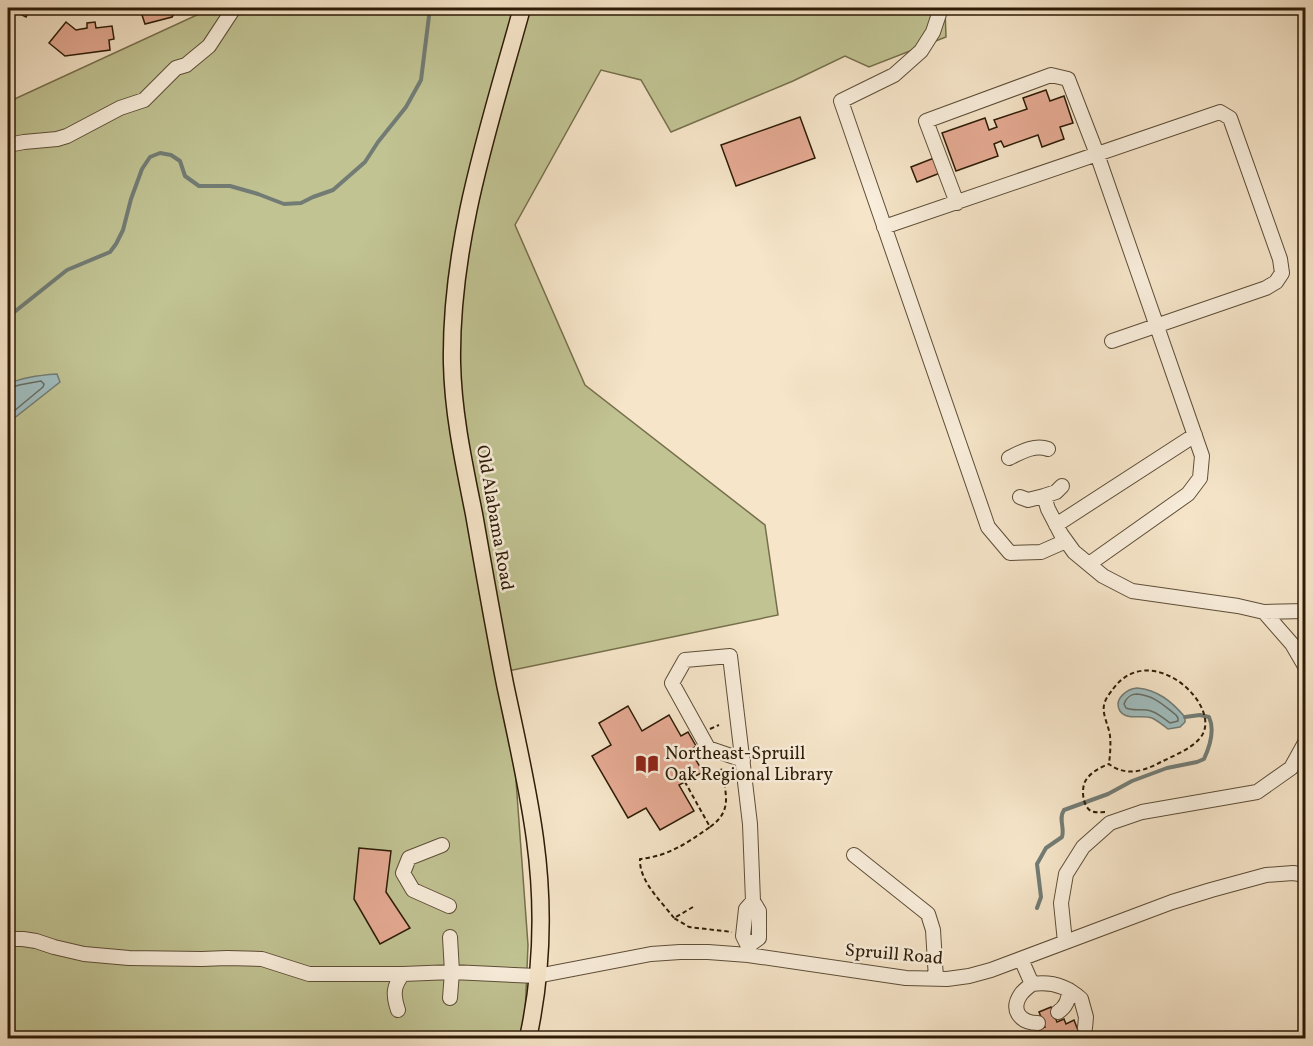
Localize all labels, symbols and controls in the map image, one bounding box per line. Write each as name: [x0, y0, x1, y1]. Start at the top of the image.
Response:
street label: Old Alabama Road: [469, 443, 519, 593]
place label: Northeast-Spruill Oak Regional Library: [665, 742, 833, 788]
library icon: Northeast-Spruill Oak Regional Library: [634, 751, 660, 777]
street label: Spruill Road: [844, 938, 944, 972]

